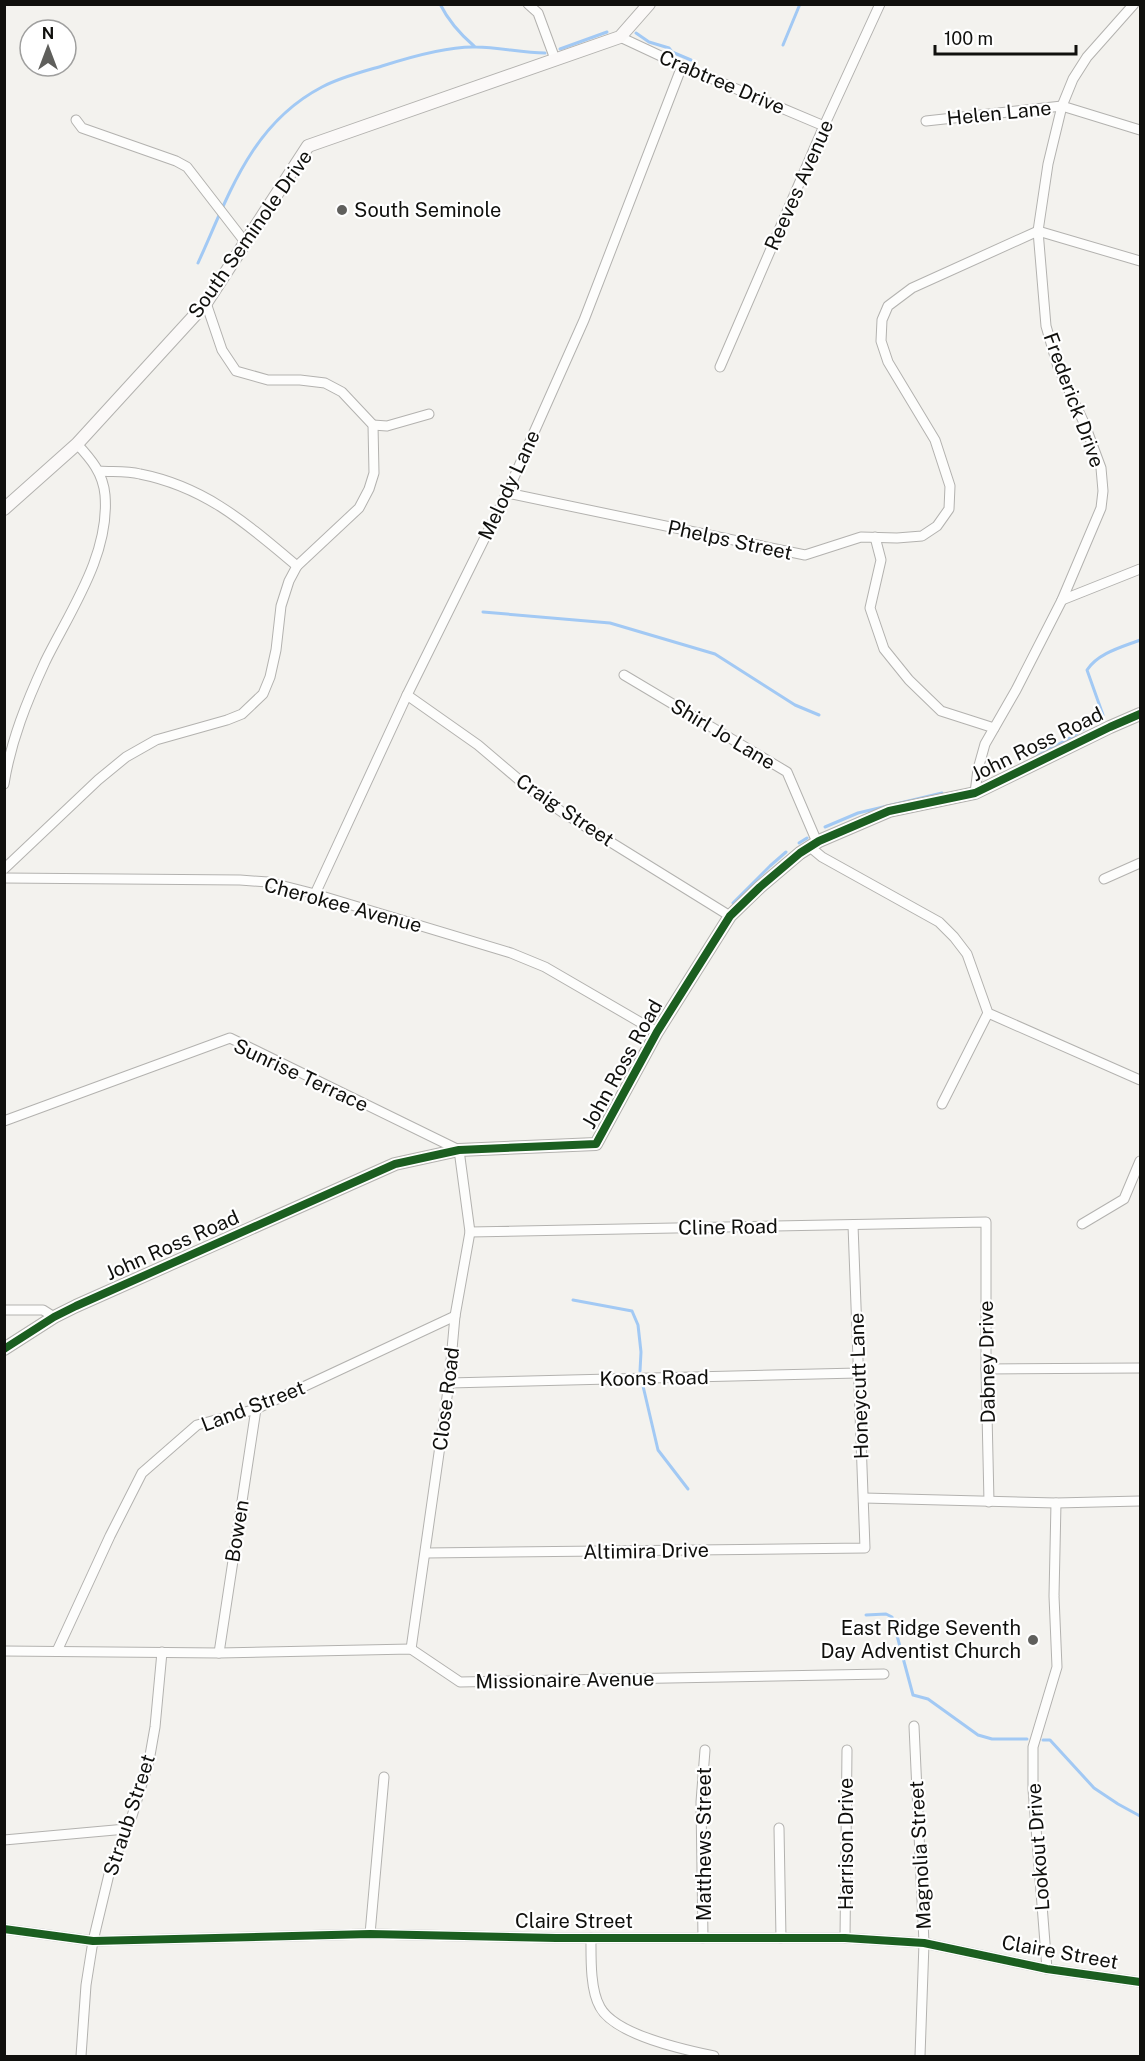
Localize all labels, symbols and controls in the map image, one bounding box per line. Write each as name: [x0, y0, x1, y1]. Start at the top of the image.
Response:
north arrow: [18, 18, 78, 78]
scale bar: [935, 18, 1076, 56]
text: N: [42, 24, 54, 43]
text: 100 m: [944, 28, 993, 49]
street label: Crabtree Drive: [655, 45, 789, 119]
street label: Helen Lane: [946, 96, 1052, 130]
street label: Reeves Avenue: [759, 116, 839, 254]
street label: South Seminole Drive: [183, 145, 317, 323]
place label: South Seminole: [354, 198, 501, 222]
marker: South Seminole: [335, 203, 349, 217]
street label: Frederick Drive: [1039, 329, 1109, 471]
street label: Melody Lane: [473, 426, 545, 544]
street label: Phelps Street: [666, 515, 794, 565]
street label: Shirl Jo Lane: [666, 693, 780, 775]
street label: John Ross Road: [967, 702, 1107, 786]
street label: Craig Street: [511, 768, 619, 852]
street label: Cherokee Avenue: [261, 872, 425, 938]
street label: John Ross Road: [577, 995, 667, 1133]
street label: Sunrise Terrace: [230, 1033, 372, 1117]
street label: John Ross Road: [101, 1205, 243, 1285]
street label: Cline Road: [678, 1214, 778, 1240]
street label: Dabney Drive: [974, 1300, 1000, 1424]
street label: Honeycutt Lane: [844, 1312, 874, 1460]
street label: Close Road: [428, 1346, 464, 1452]
street label: Koons Road: [599, 1365, 709, 1391]
street label: Land Street: [198, 1375, 308, 1437]
street label: Bowen: [220, 1498, 254, 1564]
street label: Altimira Drive: [583, 1538, 709, 1564]
place label: East Ridge Seventh Day Adventist Church: [820, 1616, 1021, 1663]
marker: East Ridge Seventh Day Adventist Church: [1026, 1633, 1040, 1647]
street label: Missionaire Avenue: [475, 1666, 655, 1694]
street label: Straub Street: [98, 1751, 160, 1879]
street label: Matthews Street: [692, 1767, 716, 1921]
street label: Harrison Drive: [834, 1778, 858, 1910]
street label: Magnolia Street: [904, 1780, 936, 1930]
street label: Lookout Drive: [1022, 1782, 1054, 1912]
street label: Claire Street: [515, 1909, 633, 1933]
street label: Claire Street: [1000, 1930, 1120, 1974]

